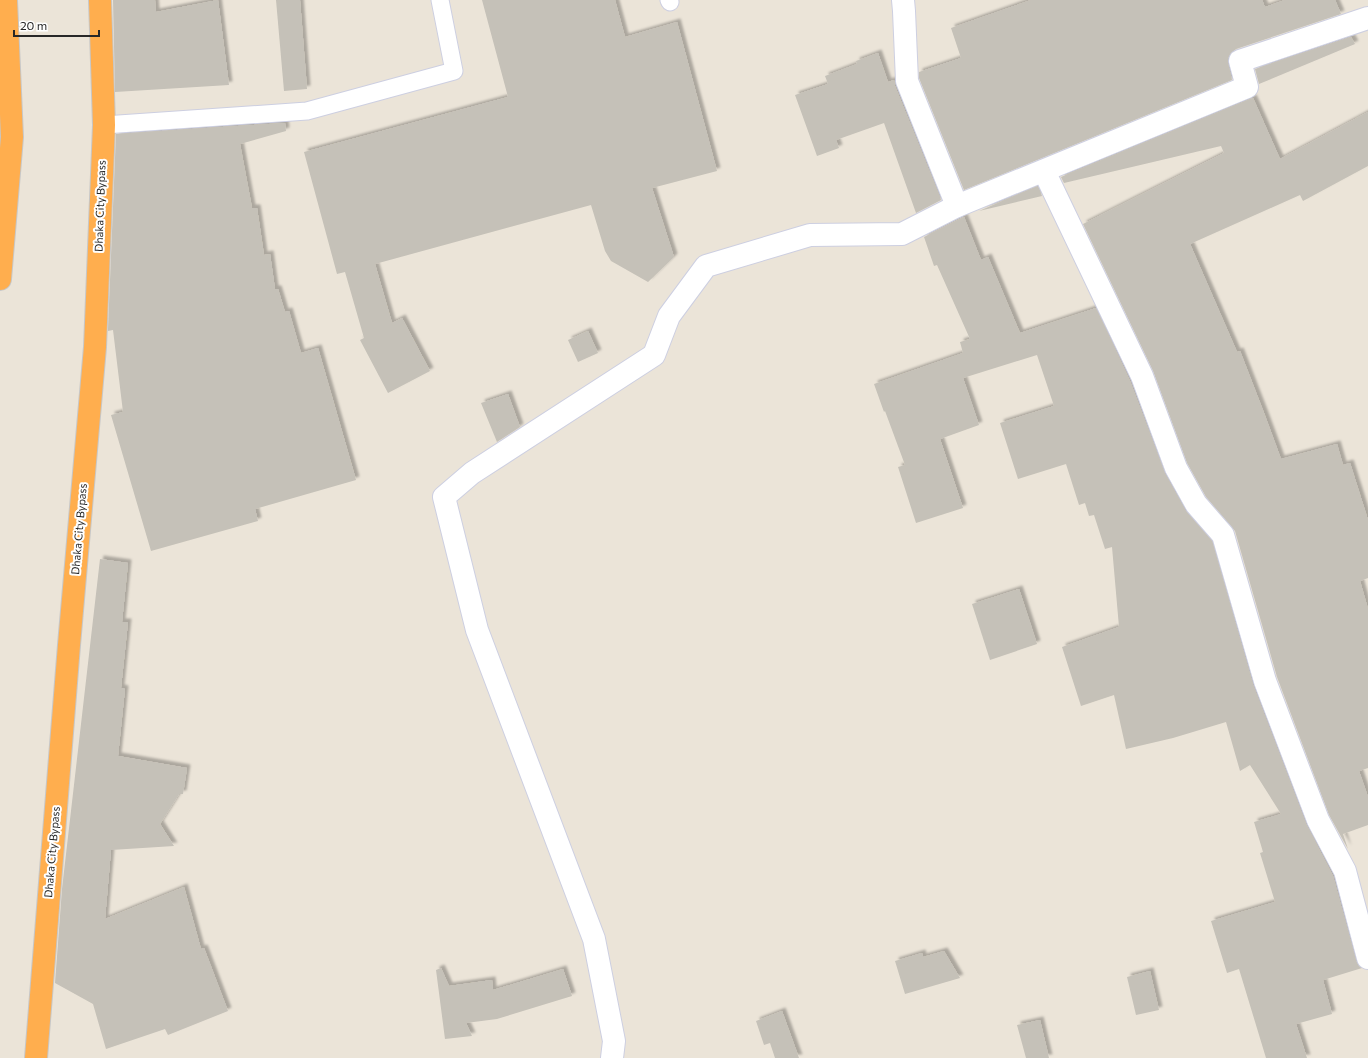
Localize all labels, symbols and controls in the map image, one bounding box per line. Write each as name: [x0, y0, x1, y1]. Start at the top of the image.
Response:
scale bar: [14, 12, 99, 38]
text: 20 m: [20, 18, 47, 32]
street label: Dhaka City Bypass: [91, 160, 108, 252]
street label: Dhaka City Bypass: [68, 483, 89, 575]
street label: Dhaka City Bypass: [41, 806, 62, 898]

